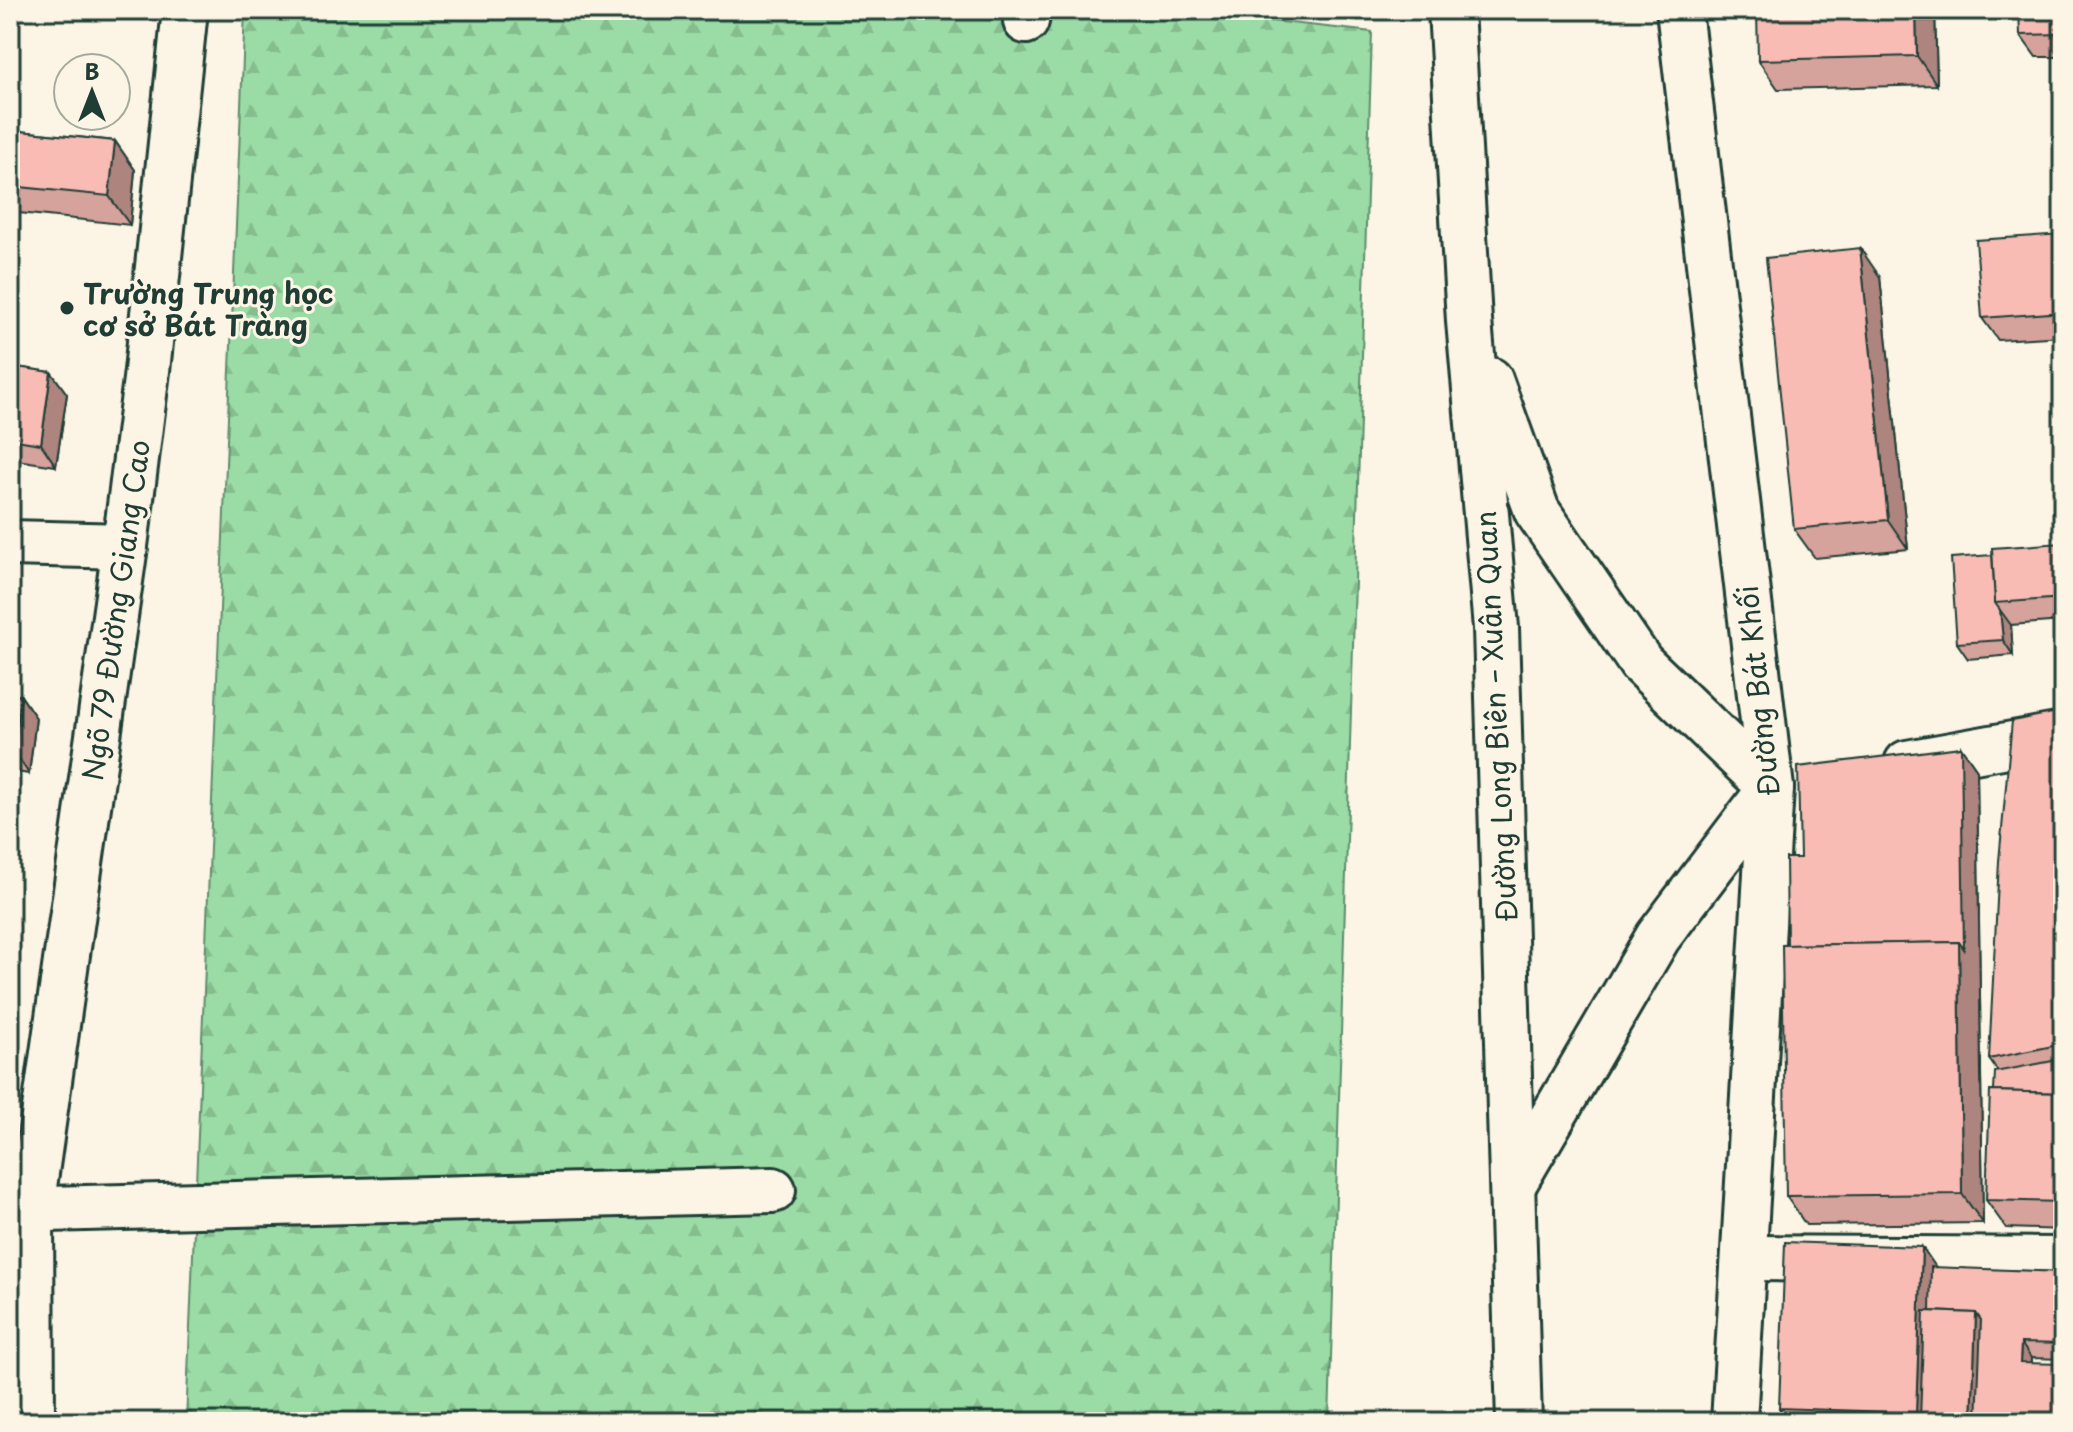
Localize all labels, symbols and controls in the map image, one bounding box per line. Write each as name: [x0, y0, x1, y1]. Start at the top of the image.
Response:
north arrow: [52, 52, 132, 132]
text: B: [84, 54, 100, 87]
place label: Trường Trung học cơ sở Bát Tràng: [83, 271, 334, 346]
marker: Trường Trung học cơ sở Bát Tràng: [58, 299, 76, 317]
street label: Ngõ 79 Đường Giang Cao: [70, 437, 160, 783]
street label: Đường Long Biên – Xuân Quan: [1463, 509, 1527, 923]
street label: Đường Bát Khối: [1725, 584, 1789, 798]

